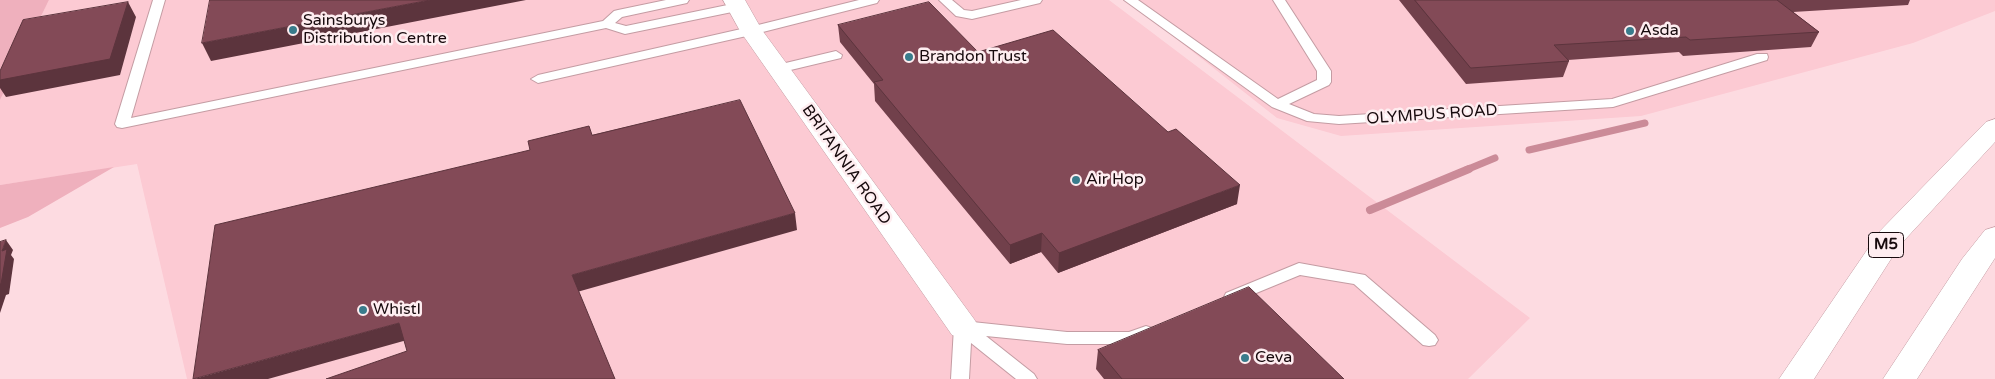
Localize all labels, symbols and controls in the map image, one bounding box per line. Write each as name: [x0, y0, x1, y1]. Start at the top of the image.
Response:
place label: Sainsburys Distribution Centre: [303, 11, 447, 49]
place label: Asda: [1640, 21, 1679, 41]
marker: Sainsburys Distribution Centre: [287, 24, 299, 36]
marker: Asda: [1624, 25, 1636, 37]
place label: Brandon Trust: [919, 47, 1027, 67]
marker: Brandon Trust: [903, 51, 915, 63]
street label: BRITANNIA ROAD: [797, 101, 895, 229]
street label: OLYMPUS ROAD: [1366, 101, 1498, 129]
place label: Air Hop: [1086, 170, 1144, 190]
marker: Air Hop: [1070, 174, 1082, 186]
road number: M5: [1868, 232, 1904, 258]
place label: Whistl: [373, 300, 421, 320]
marker: Whistl: [357, 304, 369, 316]
place label: Ceva: [1255, 348, 1292, 368]
marker: Ceva: [1239, 352, 1251, 364]

